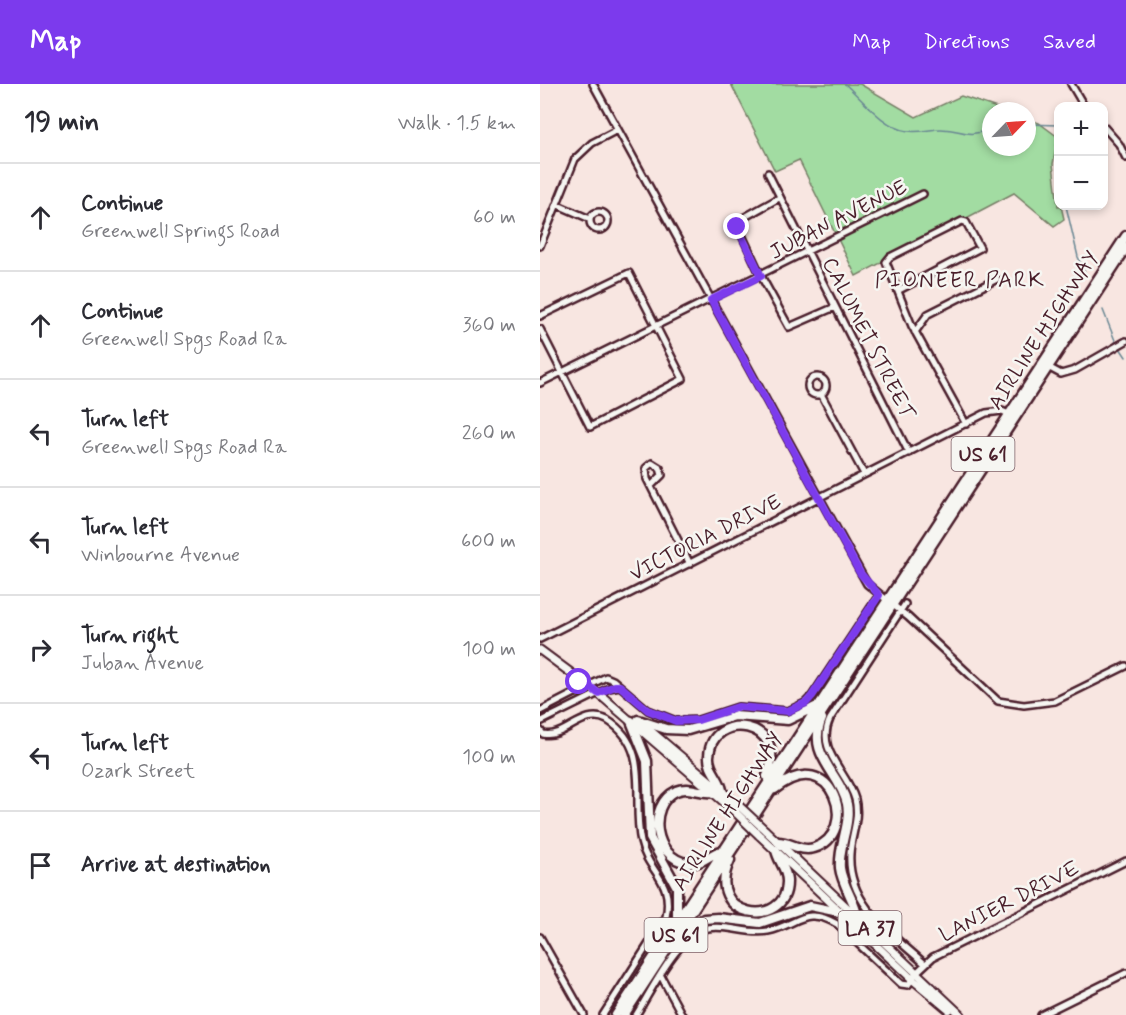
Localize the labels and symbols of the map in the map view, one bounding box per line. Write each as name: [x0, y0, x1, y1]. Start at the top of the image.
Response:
north arrow: [982, 102, 1036, 156]
street label: JUBAN AVENUE: [765, 173, 912, 267]
route end: [723, 213, 749, 239]
street label: AIRLINE HIGHWAY: [982, 245, 1106, 415]
street label: CALUMET STREET: [815, 253, 921, 425]
district label: PIONEER PARK: [875, 267, 1045, 295]
road number: US 61: [952, 437, 1014, 471]
street label: VICTORIA DRIVE: [625, 488, 786, 588]
route start: [565, 668, 591, 694]
street label: AIRLINE HIGHWAY: [666, 726, 790, 896]
street label: LANIER DRIVE: [935, 854, 1084, 949]
road number: LA 37: [838, 911, 902, 945]
road number: US 61: [644, 918, 708, 952]

